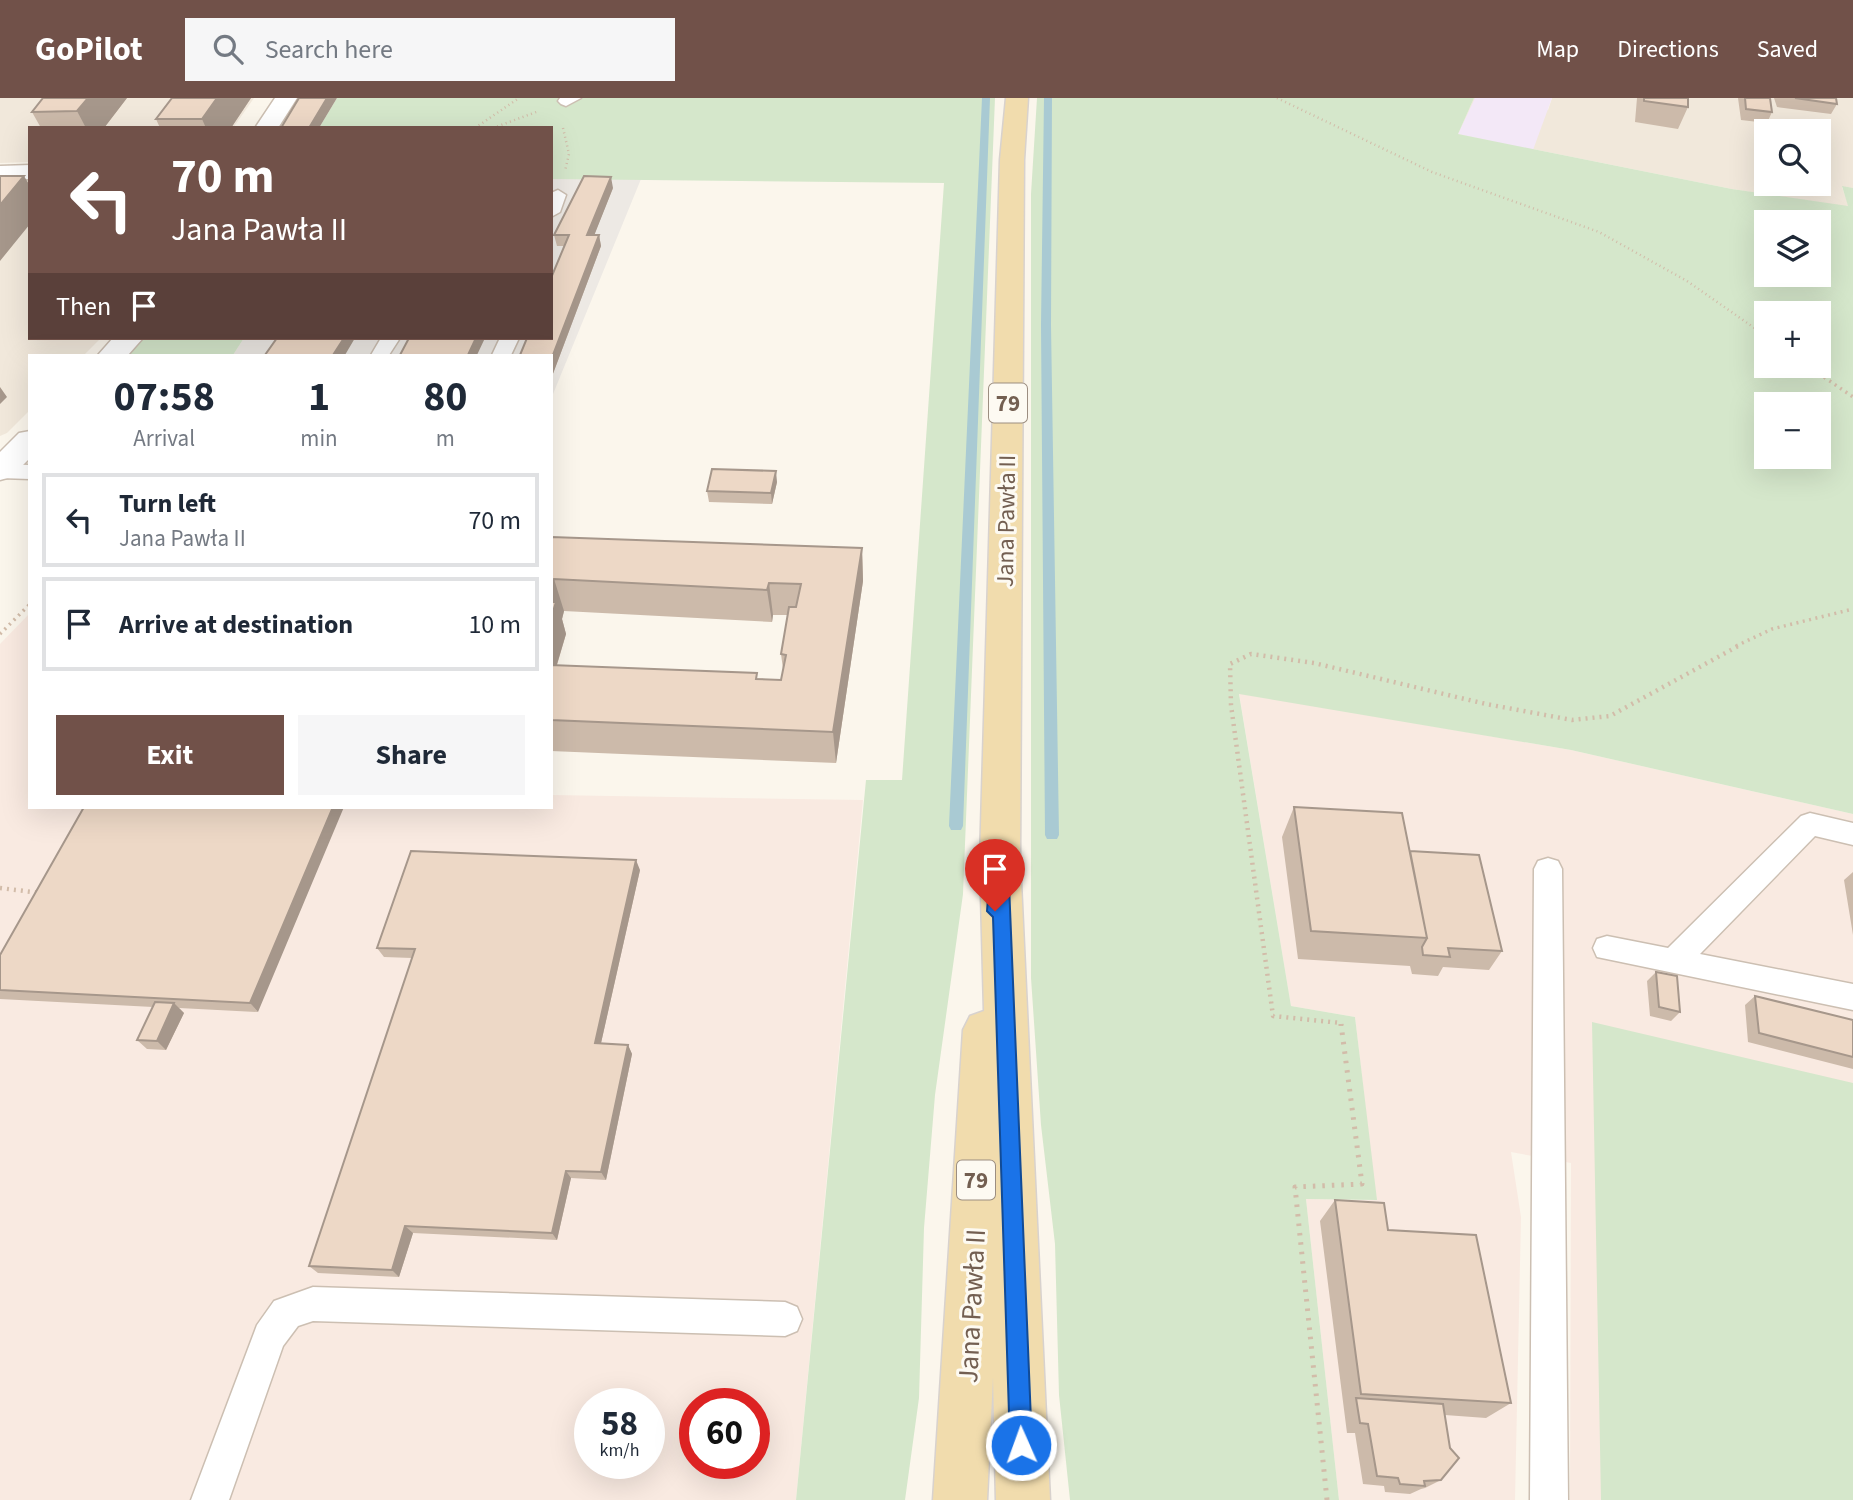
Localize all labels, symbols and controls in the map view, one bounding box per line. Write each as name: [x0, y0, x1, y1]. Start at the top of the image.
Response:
search box: [185, 18, 675, 81]
text: GoPilot: [35, 26, 143, 73]
icon: search: [209, 30, 247, 68]
text: Search here: [265, 31, 393, 68]
text: Map: [1536, 32, 1579, 67]
text: Directions: [1617, 32, 1719, 67]
text: Saved: [1757, 32, 1818, 67]
map controls: [1754, 119, 1831, 469]
button: search: [1754, 119, 1831, 196]
text: 70 m: [171, 142, 275, 212]
icon: left: [56, 154, 147, 245]
text: Jana Pawła II: [171, 207, 347, 253]
button: layers: [1754, 210, 1831, 287]
icon: arrive: [125, 287, 163, 325]
text: Then: [56, 288, 111, 325]
button: +: [1754, 301, 1831, 378]
text: 07:58: [114, 367, 215, 427]
text: 1: [308, 367, 330, 427]
text: 80: [423, 367, 467, 427]
road number: 79: [989, 384, 1027, 422]
button: −: [1754, 392, 1831, 469]
text: Arrival: [133, 422, 195, 455]
text: min: [300, 422, 338, 455]
text: m: [436, 422, 455, 455]
street label: Jana Pawła II: [988, 455, 1025, 587]
text: Turn left: [119, 485, 216, 522]
icon: left: [60, 501, 98, 539]
text: 70 m: [468, 502, 521, 539]
text: Jana Pawła II: [119, 522, 246, 555]
icon: arrive: [60, 605, 98, 643]
text: Arrive at destination: [119, 606, 353, 643]
text: 10 m: [468, 606, 521, 643]
button: Exit: [56, 715, 284, 795]
button: Share: [298, 715, 525, 795]
pin: [965, 839, 1025, 911]
icon: arrive: [976, 850, 1014, 888]
road number: 79: [957, 1161, 995, 1200]
street label: Jana Pawła II: [948, 1228, 996, 1384]
speed limit sign: 60: [679, 1388, 770, 1479]
text: 58: [601, 1399, 638, 1449]
position arrow: [984, 1408, 1058, 1482]
text: km/h: [600, 1438, 639, 1463]

